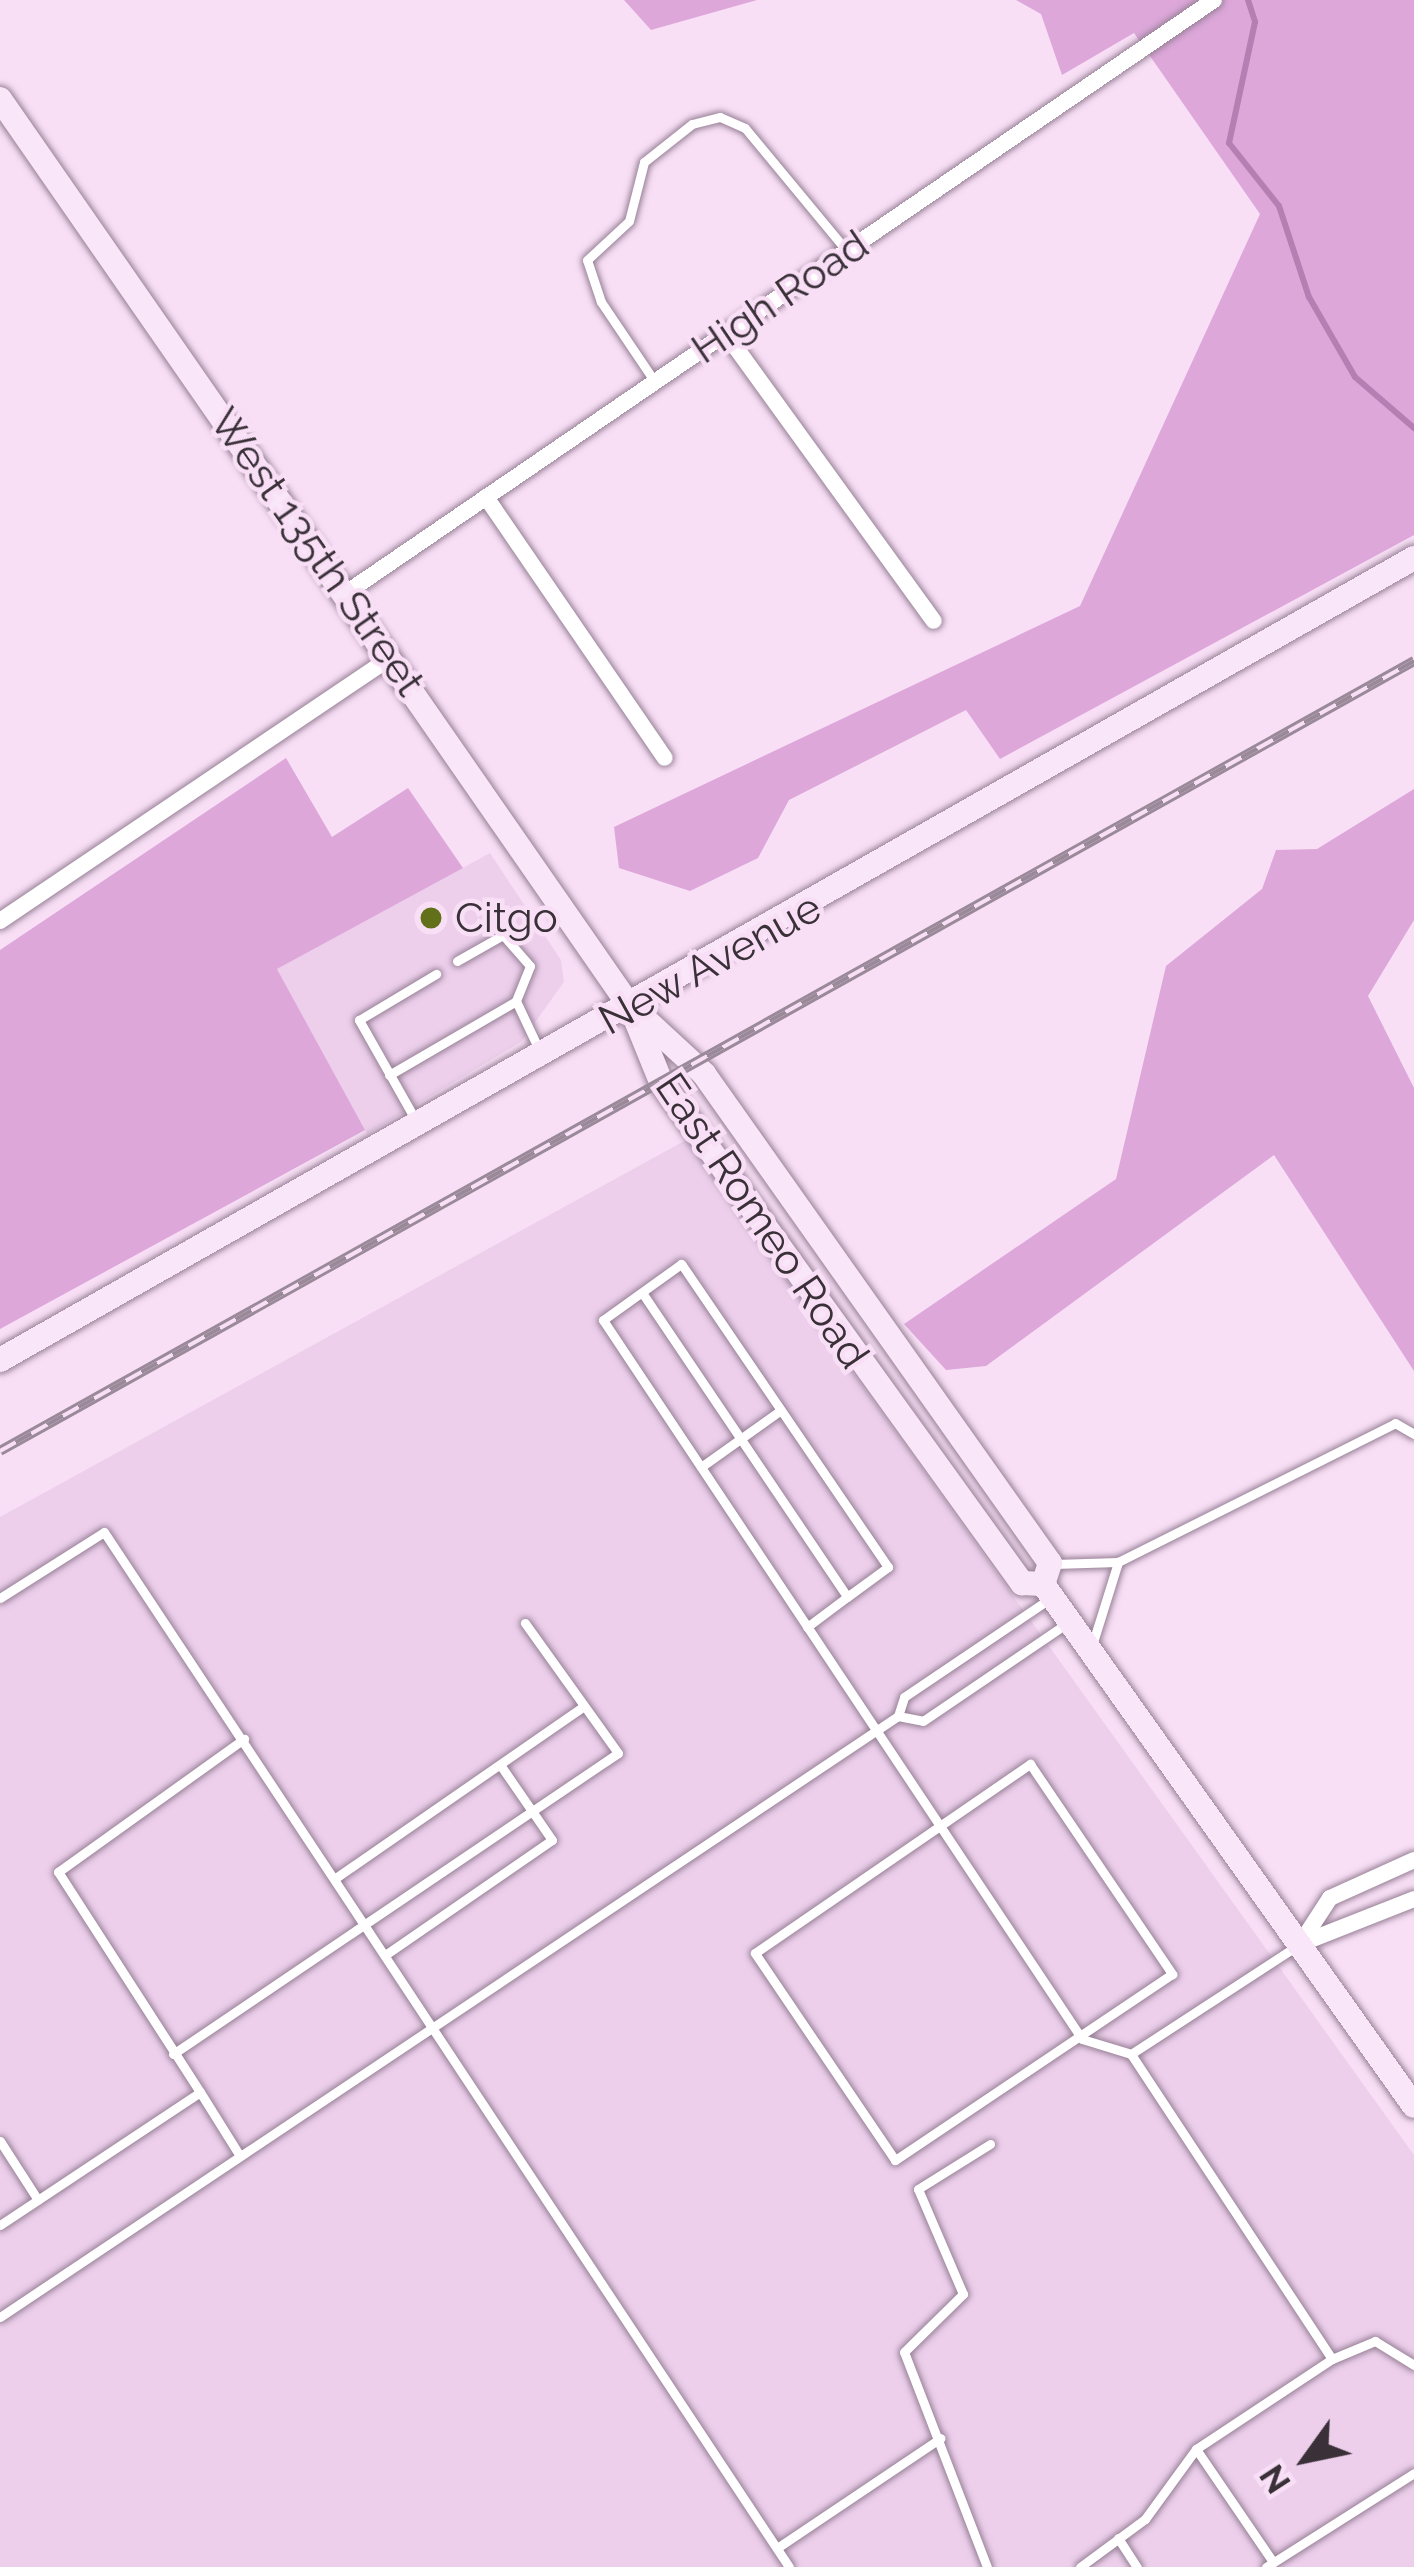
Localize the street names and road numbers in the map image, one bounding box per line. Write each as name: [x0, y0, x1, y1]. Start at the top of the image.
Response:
street label: High Road: [682, 220, 878, 374]
street label: West 135th Street: [199, 398, 435, 706]
street label: New Avenue: [589, 882, 831, 1046]
street label: East Romeo Road: [645, 1064, 879, 1378]

